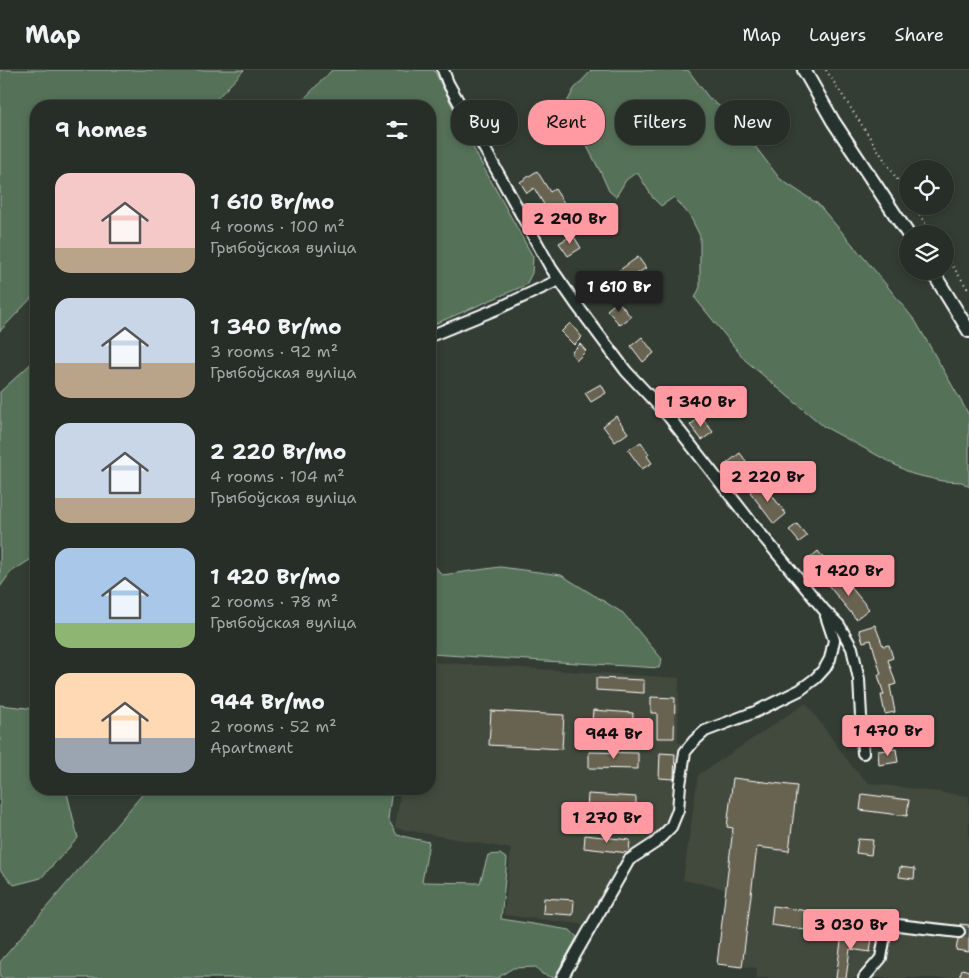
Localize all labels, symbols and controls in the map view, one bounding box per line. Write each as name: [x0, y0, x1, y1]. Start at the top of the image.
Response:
text: Map: [25, 19, 81, 51]
text: Map: [743, 23, 781, 47]
text: Layers: [809, 23, 866, 47]
text: Share: [894, 23, 944, 47]
chip: Buy: [451, 100, 518, 145]
chip: Rent: [528, 100, 605, 145]
chip: Filters: [615, 100, 705, 145]
chip: New: [715, 100, 790, 145]
text: 9 homes: [55, 116, 147, 144]
icon: filters: [383, 116, 411, 144]
map controls: [899, 160, 954, 280]
button: locate: [899, 160, 954, 215]
text: 1 610 Br/mo: [210, 188, 334, 216]
icon: home: [95, 193, 155, 253]
pin: 2 290 Br: [518, 202, 622, 245]
text: 2 290 Br: [533, 208, 607, 229]
text: 4 rooms · 100 m²: [210, 216, 345, 237]
button: layers: [899, 225, 954, 280]
text: Грыбоўская вуліца: [210, 237, 357, 258]
pin: 1 610 Br: [567, 270, 671, 313]
text: 1 610 Br: [587, 276, 651, 297]
text: 1 340 Br/mo: [210, 313, 342, 341]
icon: home: [95, 318, 155, 378]
text: 3 rooms · 92 m²: [210, 341, 338, 362]
text: Грыбоўская вуліца: [210, 362, 357, 383]
pin: 1 340 Br: [649, 386, 753, 428]
text: 1 340 Br: [666, 391, 736, 412]
text: 2 220 Br/mo: [210, 438, 346, 466]
icon: home: [95, 443, 155, 503]
pin: 2 220 Br: [716, 460, 820, 503]
text: 4 rooms · 104 m²: [210, 466, 345, 487]
text: 2 220 Br: [731, 466, 805, 487]
text: Грыбоўская вуліца: [210, 487, 357, 508]
pin: 1 420 Br: [797, 554, 901, 597]
text: 1 420 Br: [814, 560, 884, 581]
text: 1 420 Br/mo: [210, 563, 340, 591]
icon: home: [95, 568, 155, 628]
text: 2 rooms · 78 m²: [210, 591, 338, 612]
text: Грыбоўская вуліца: [210, 612, 357, 633]
text: 944 Br/mo: [210, 688, 325, 716]
icon: home: [95, 693, 155, 753]
pin: 1 470 Br: [836, 714, 940, 757]
text: 2 rooms · 52 m²: [210, 716, 337, 737]
pin: 944 Br: [573, 718, 655, 760]
text: 1 470 Br: [853, 720, 923, 741]
text: 944 Br: [585, 723, 643, 744]
text: Apartment: [210, 737, 293, 758]
pin: 1 270 Br: [555, 802, 659, 844]
text: 1 270 Br: [572, 807, 642, 828]
pin: 3 030 Br: [799, 908, 903, 951]
text: 3 030 Br: [814, 914, 888, 935]

